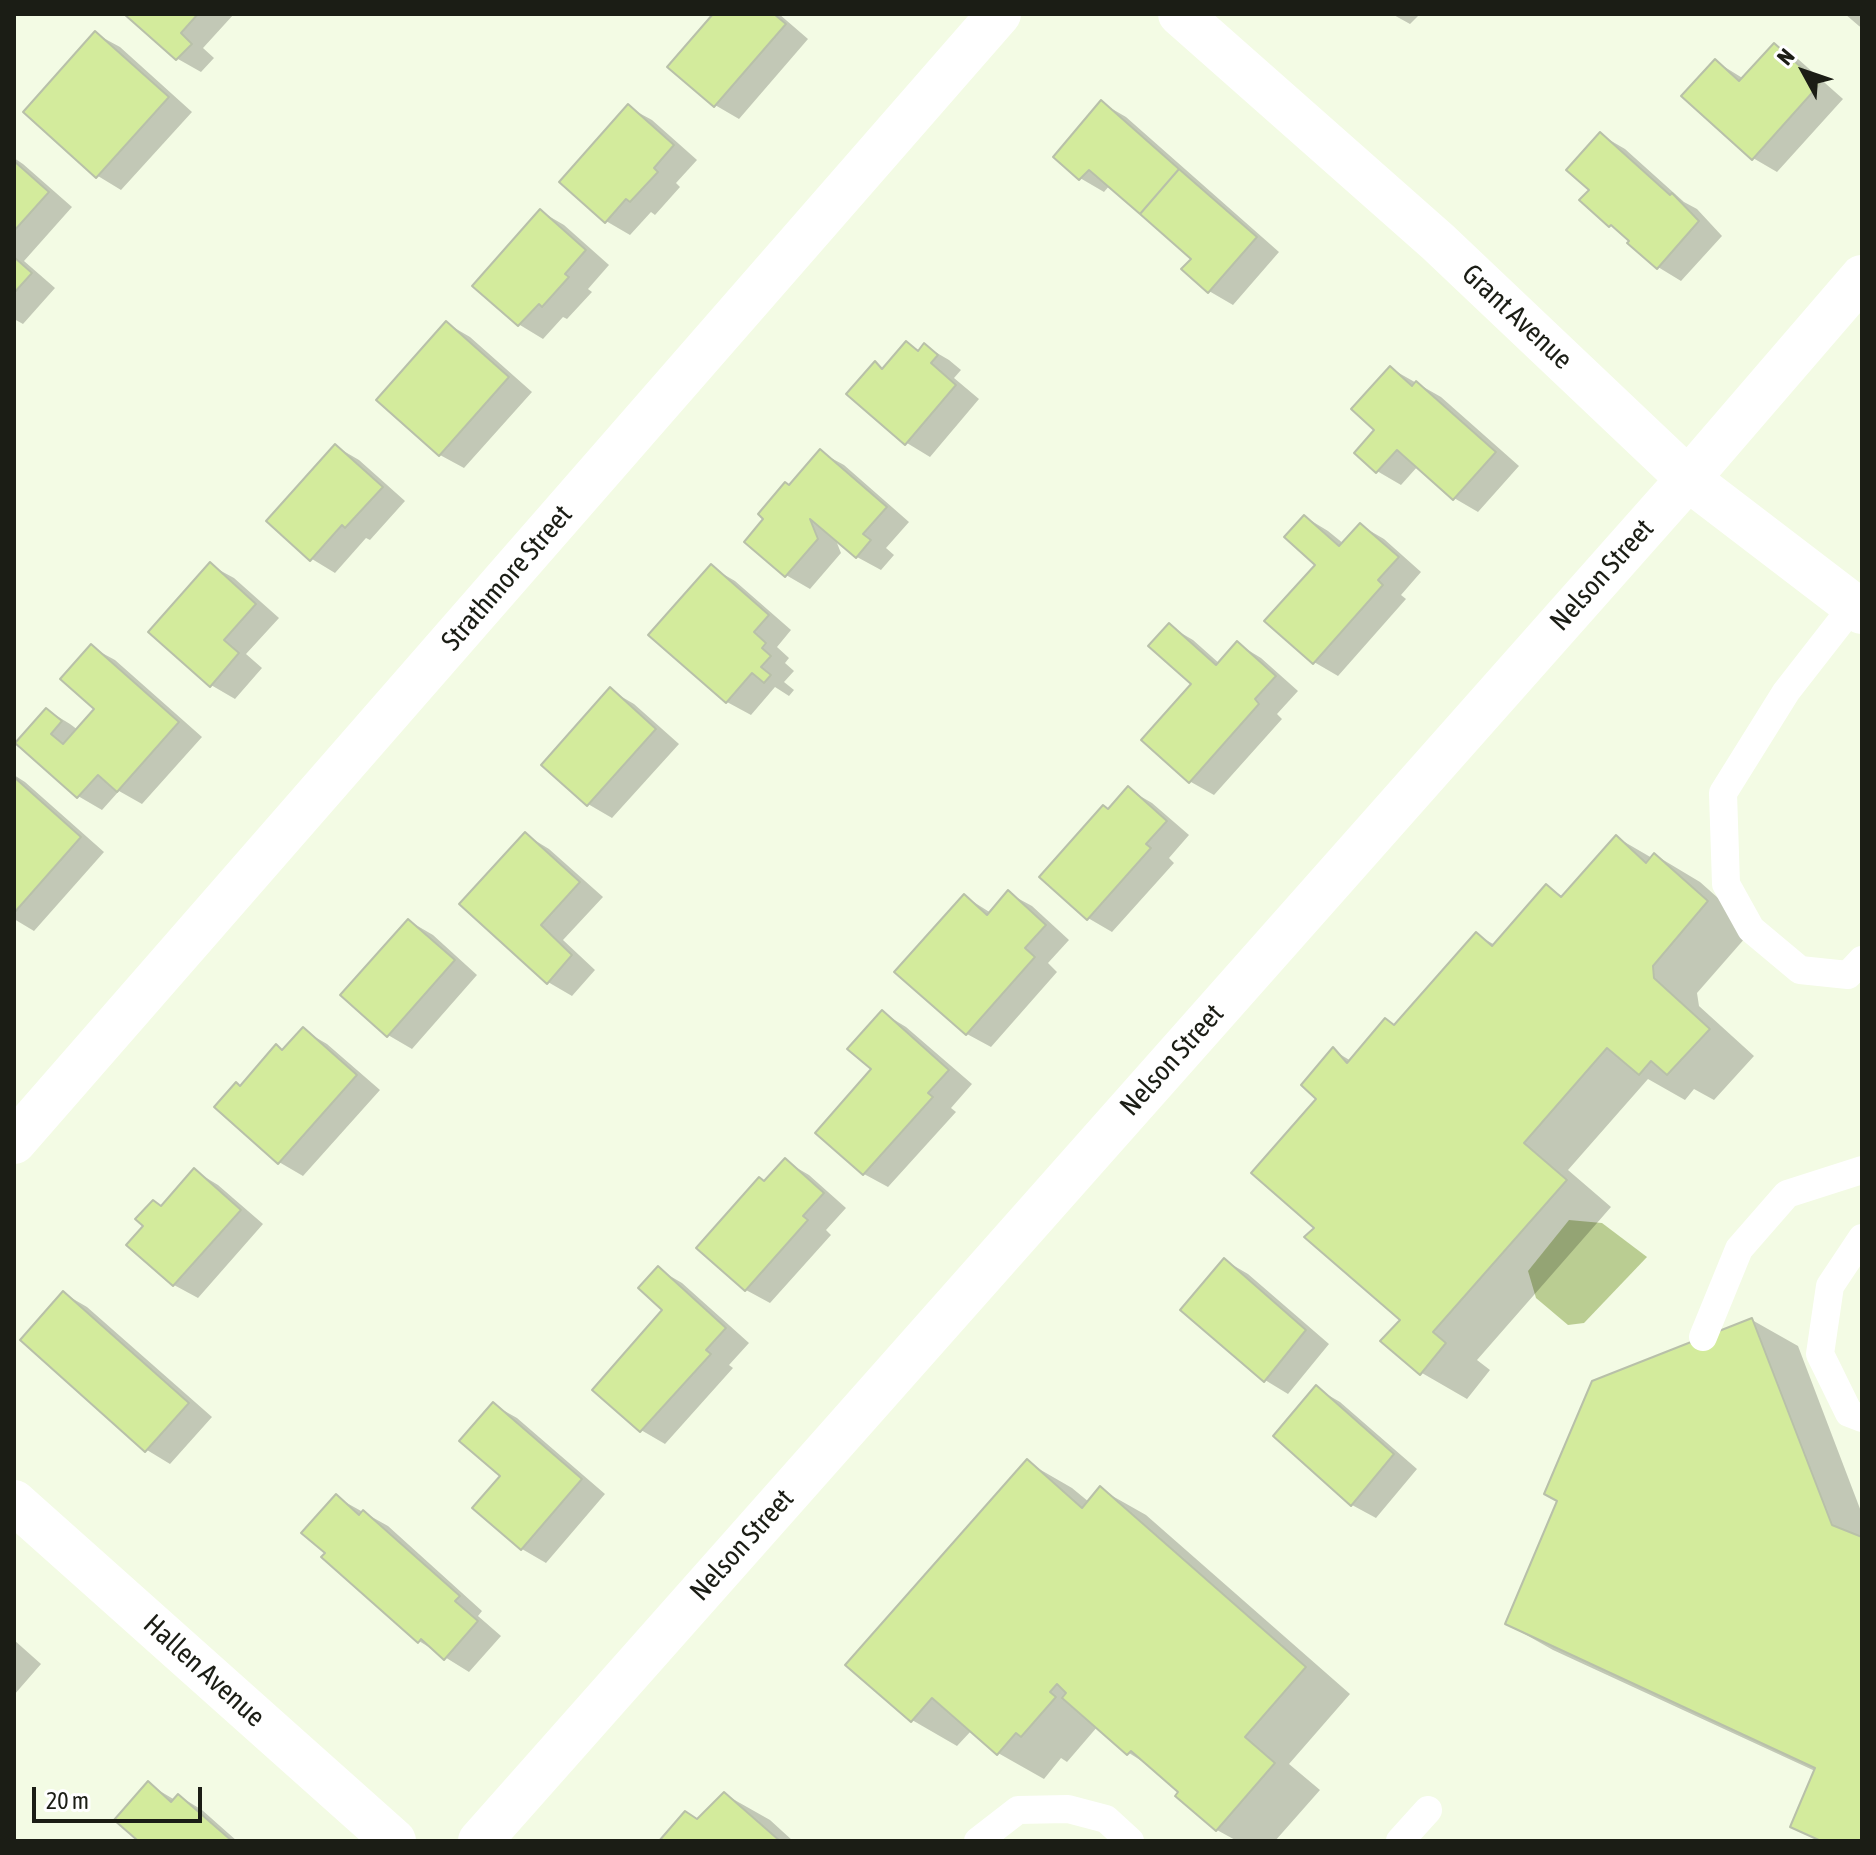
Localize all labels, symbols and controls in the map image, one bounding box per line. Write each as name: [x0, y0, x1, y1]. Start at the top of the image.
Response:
north arrow: [1764, 32, 1844, 112]
text: N: [1771, 43, 1800, 70]
street label: Grant Avenue: [1455, 257, 1579, 377]
street label: Strathmore Street: [435, 498, 579, 658]
street label: Nelson Street: [1543, 512, 1661, 638]
street label: Nelson Street: [1113, 997, 1231, 1123]
street label: Nelson Street: [683, 1482, 801, 1608]
street label: Hallen Avenue: [136, 1608, 272, 1734]
scale bar: [36, 1771, 206, 1821]
text: 20 m: [46, 1787, 89, 1814]

